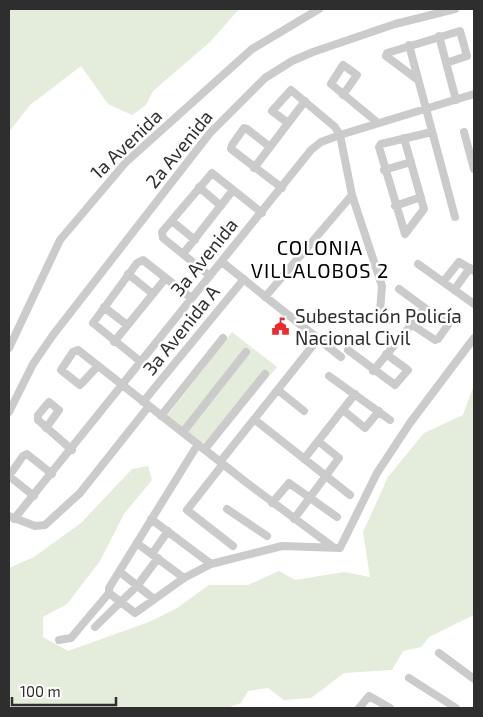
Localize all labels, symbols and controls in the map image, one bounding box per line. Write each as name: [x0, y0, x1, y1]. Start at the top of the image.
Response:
street label: 1a Avenida: [85, 104, 166, 183]
street label: 2a Avenida: [140, 105, 217, 192]
street label: 3a Avenida: [165, 213, 242, 300]
district label: COLONIA VILLALOBOS 2: [251, 235, 389, 282]
street label: 3a Avenida A: [137, 280, 224, 379]
place label: Subestación Policía Nacional Civil: [295, 304, 462, 349]
public building icon: Subestación Policía Nacional Civil: [271, 317, 291, 337]
scale bar: [12, 674, 116, 706]
text: 100 m: [20, 682, 61, 700]

